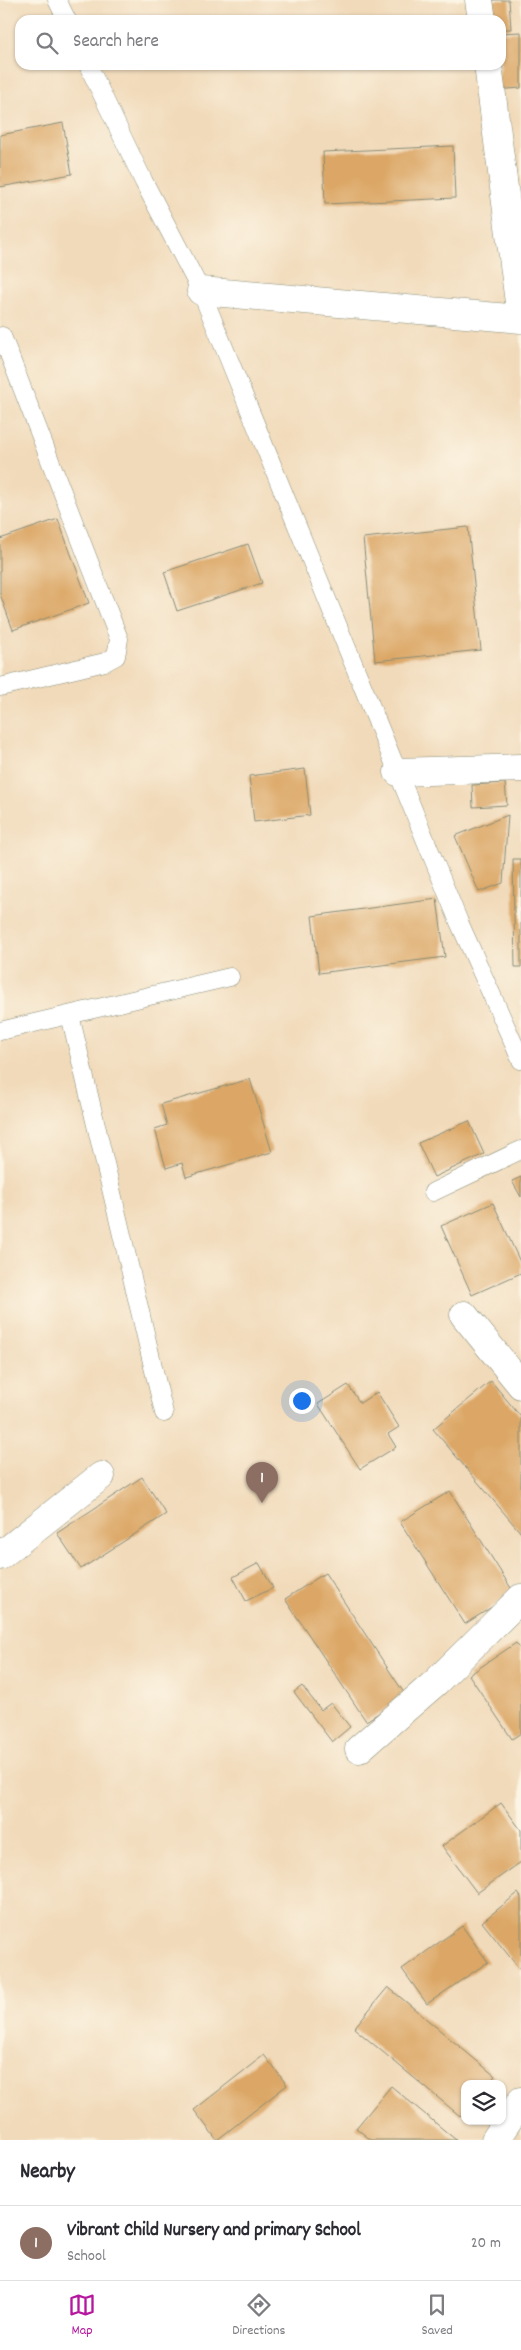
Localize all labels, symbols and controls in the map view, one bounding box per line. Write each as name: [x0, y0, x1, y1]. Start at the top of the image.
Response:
search box: [15, 15, 506, 70]
icon: search: [33, 29, 61, 57]
text: Search here: [73, 29, 159, 56]
your location: [289, 1388, 315, 1414]
pin: 1: [246, 1462, 278, 1503]
map controls: [461, 2080, 506, 2125]
button: layers: [461, 2080, 506, 2125]
text: Nearby: [20, 2158, 75, 2188]
text: Vibrant Child Nursery and primary School: [67, 2218, 361, 2245]
text: 1: [34, 2232, 38, 2255]
text: 20 m: [471, 2232, 501, 2255]
text: School: [67, 2245, 106, 2268]
tab: Map: [68, 2291, 96, 2341]
tab: Directions: [232, 2291, 285, 2341]
tab: Saved: [422, 2291, 453, 2341]

